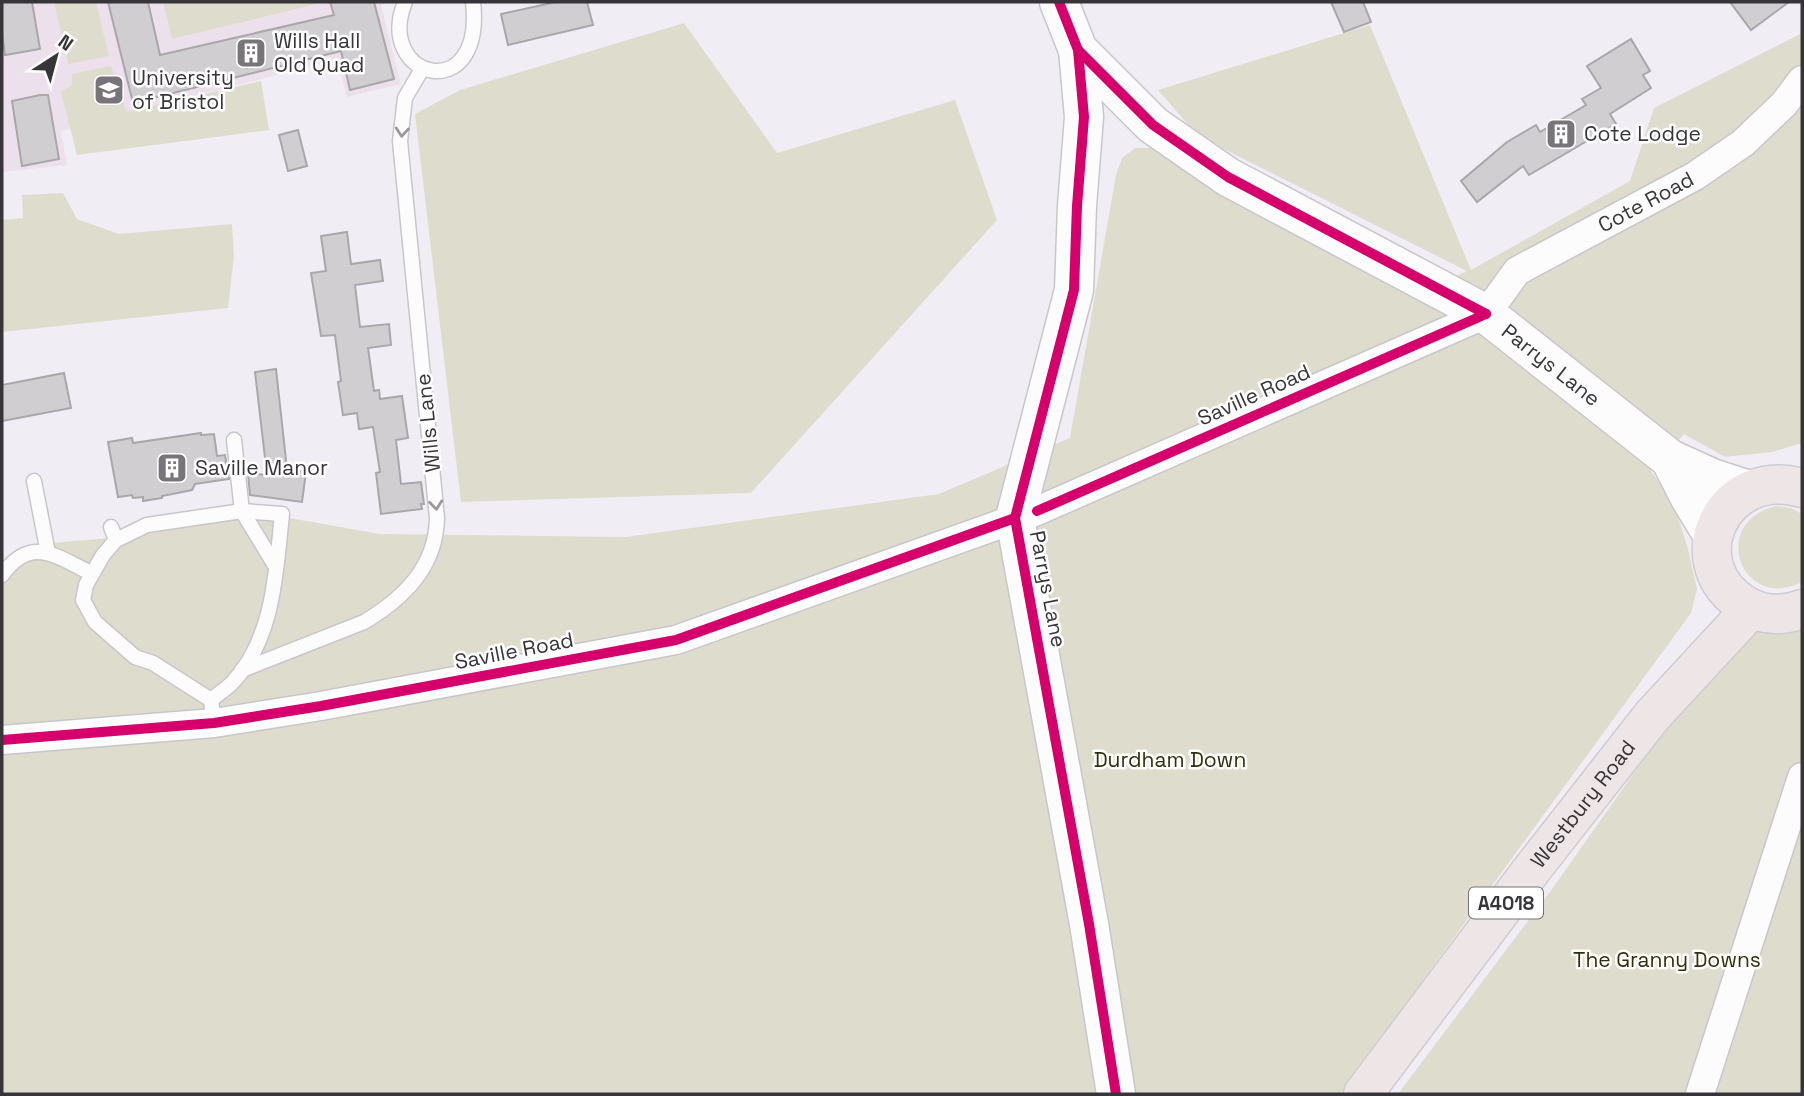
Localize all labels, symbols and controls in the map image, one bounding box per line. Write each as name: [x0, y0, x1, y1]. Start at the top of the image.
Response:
north arrow: [21, 21, 91, 91]
place label: Wills Hall Old Quad: [274, 27, 364, 78]
text: N: [53, 29, 78, 57]
building icon: Wills Hall Old Quad: [234, 36, 268, 70]
place label: University of Bristol: [132, 64, 234, 115]
school or university icon: University of Bristol: [92, 73, 126, 107]
building icon: Cote Lodge: [1544, 117, 1578, 151]
place label: Cote Lodge: [1584, 120, 1701, 147]
one-way arrow: [395, 127, 410, 138]
street label: Cote Road: [1593, 165, 1698, 238]
street label: Parrys Lane: [1496, 317, 1606, 412]
street label: Saville Road: [1193, 358, 1314, 431]
street label: Wills Lane: [409, 372, 446, 474]
building icon: Saville Manor: [155, 451, 189, 485]
place label: Saville Manor: [195, 454, 328, 481]
one-way arrow: [428, 499, 443, 511]
street label: Parrys Lane: [1024, 528, 1073, 650]
street label: Saville Road: [452, 626, 576, 675]
street label: Westbury Road: [1524, 734, 1641, 873]
park label: Durdham Down: [1094, 746, 1246, 773]
road number: A4018: [1469, 888, 1543, 918]
park label: The Granny Downs: [1573, 946, 1761, 973]

